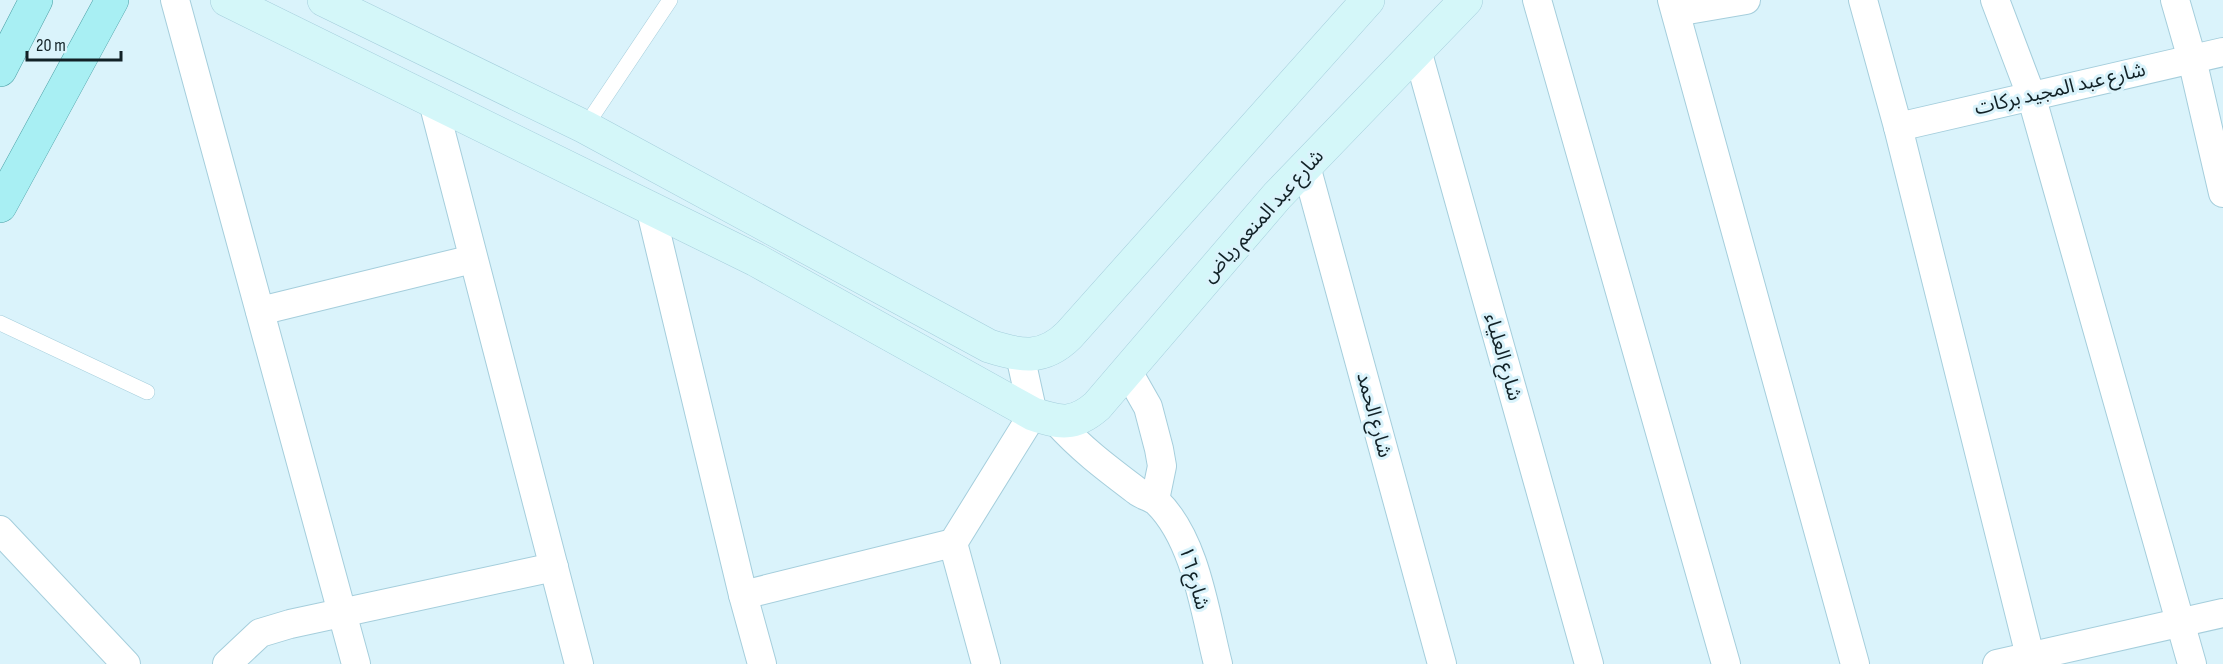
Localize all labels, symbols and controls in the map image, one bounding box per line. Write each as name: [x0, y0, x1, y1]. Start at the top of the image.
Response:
scale bar: [27, 24, 122, 62]
text: 20 m: [36, 35, 66, 56]
street label: شارع عبد المجيد بركات: [1972, 58, 2148, 122]
street label: شارع عبد المنعم رياض: [1197, 145, 1331, 289]
street label: شارع العلياء: [1477, 310, 1527, 404]
street label: شارع الحمد: [1349, 370, 1397, 461]
street label: شارع ١٦: [1172, 543, 1215, 613]

